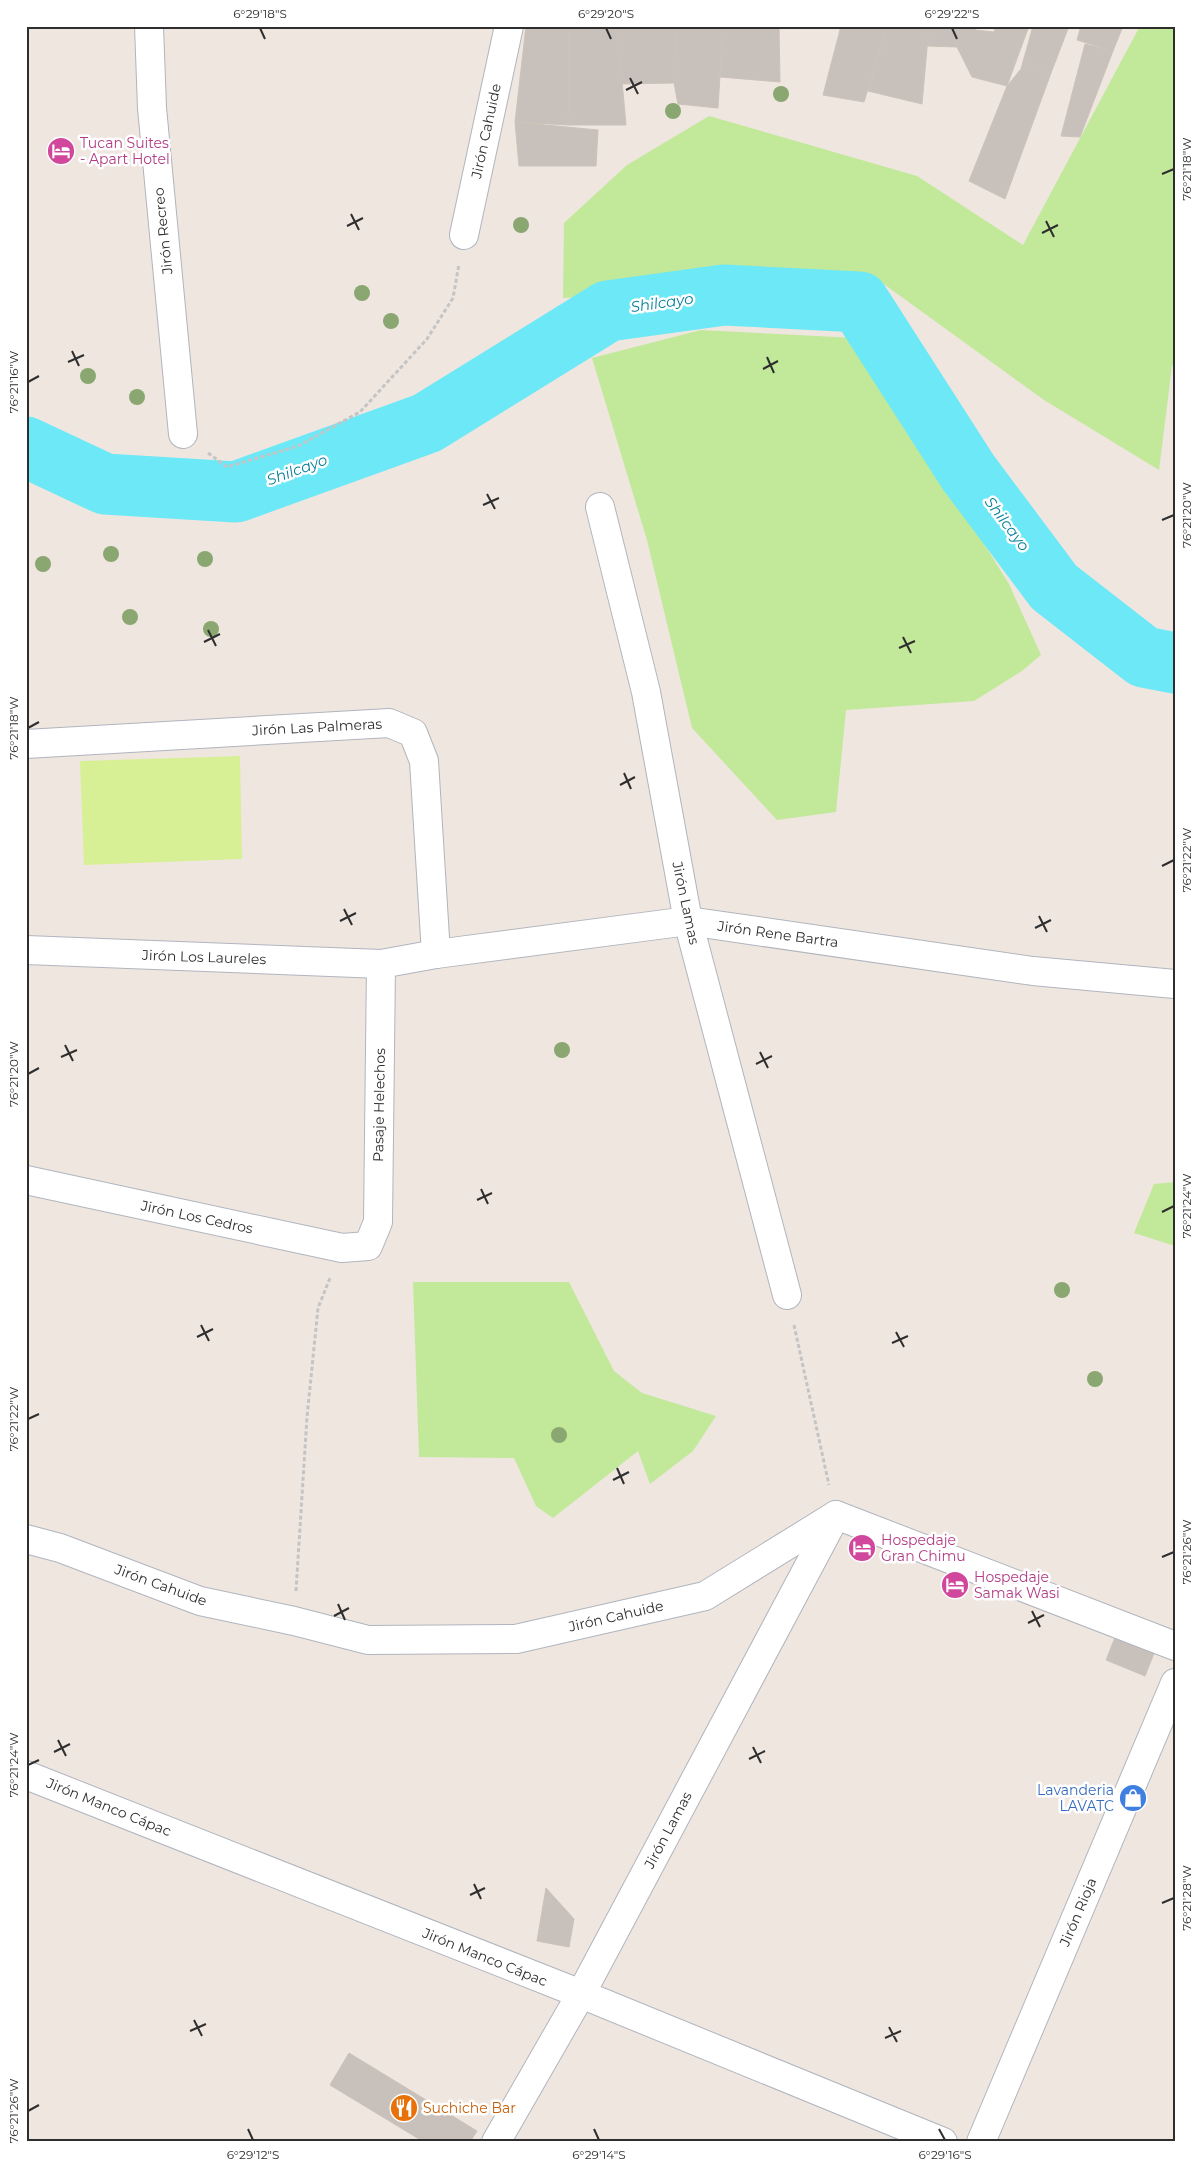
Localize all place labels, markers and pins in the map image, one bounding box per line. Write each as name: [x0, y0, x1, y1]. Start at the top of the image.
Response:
place label: Tucan Suites - Apart Hotel: [80, 134, 170, 168]
hotel icon: Tucan Suites - Apart Hotel: [46, 136, 76, 166]
place label: Hospedaje Gran Chimu: [881, 1531, 966, 1565]
hotel icon: Hospedaje Gran Chimu: [847, 1533, 877, 1563]
place label: Hospedaje Samak Wasi: [974, 1568, 1060, 1602]
hotel icon: Hospedaje Samak Wasi: [940, 1570, 970, 1600]
place label: Lavanderia LAVATC: [1037, 1781, 1114, 1815]
shop icon: Lavanderia LAVATC: [1118, 1783, 1148, 1813]
restaurant icon: Suchiche Bar: [389, 2093, 419, 2123]
place label: Suchiche Bar: [423, 2099, 516, 2117]

